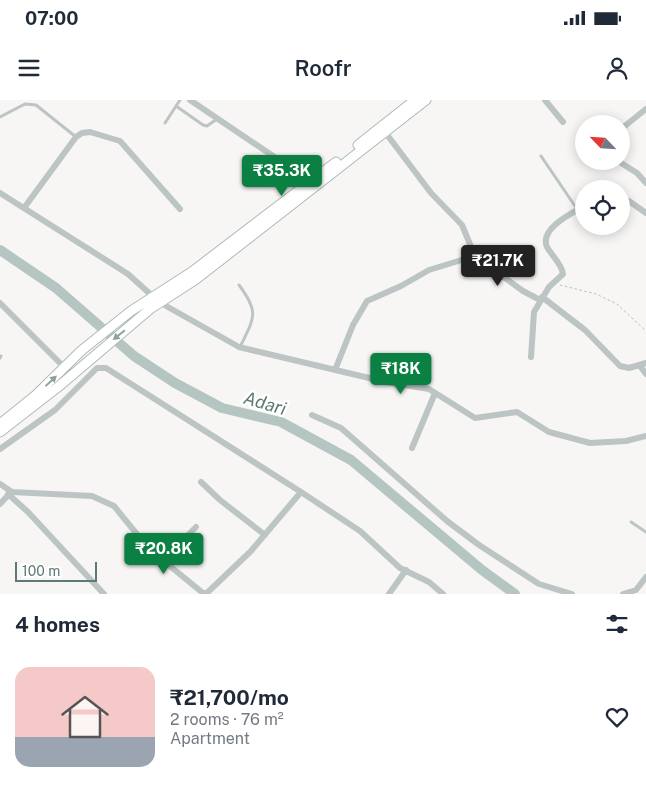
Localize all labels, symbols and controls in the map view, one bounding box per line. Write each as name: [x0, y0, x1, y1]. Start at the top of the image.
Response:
text: 07:00: [25, 7, 78, 29]
icon: menu: [15, 54, 43, 82]
icon: person: [603, 54, 631, 82]
text: Roofr: [294, 55, 352, 81]
north arrow: [575, 115, 630, 170]
map controls: [575, 115, 630, 235]
pin: ₹35.3K: [241, 154, 323, 197]
text: ₹35.3K: [253, 161, 311, 180]
button: locate: [575, 180, 630, 235]
pin: ₹21.7K: [457, 244, 539, 287]
text: ₹21.7K: [472, 251, 524, 270]
one-way arrow: [112, 330, 125, 341]
pin: ₹18K: [371, 352, 431, 395]
text: ₹18K: [381, 359, 421, 378]
one-way arrow: [44, 375, 56, 387]
water label: Adari: [241, 387, 289, 419]
pin: ₹20.8K: [123, 532, 205, 575]
text: ₹20.8K: [135, 539, 193, 558]
scale bar: [15, 559, 98, 582]
text: 100 m: [22, 563, 60, 579]
icon: filters: [603, 610, 631, 638]
text: 4 homes: [15, 612, 100, 637]
text: ₹21,700/mo: [170, 685, 289, 710]
icon: home: [55, 687, 115, 747]
icon: heart: [603, 703, 631, 731]
text: 2 rooms · 76 m²: [170, 710, 284, 729]
text: Apartment: [170, 729, 250, 748]

